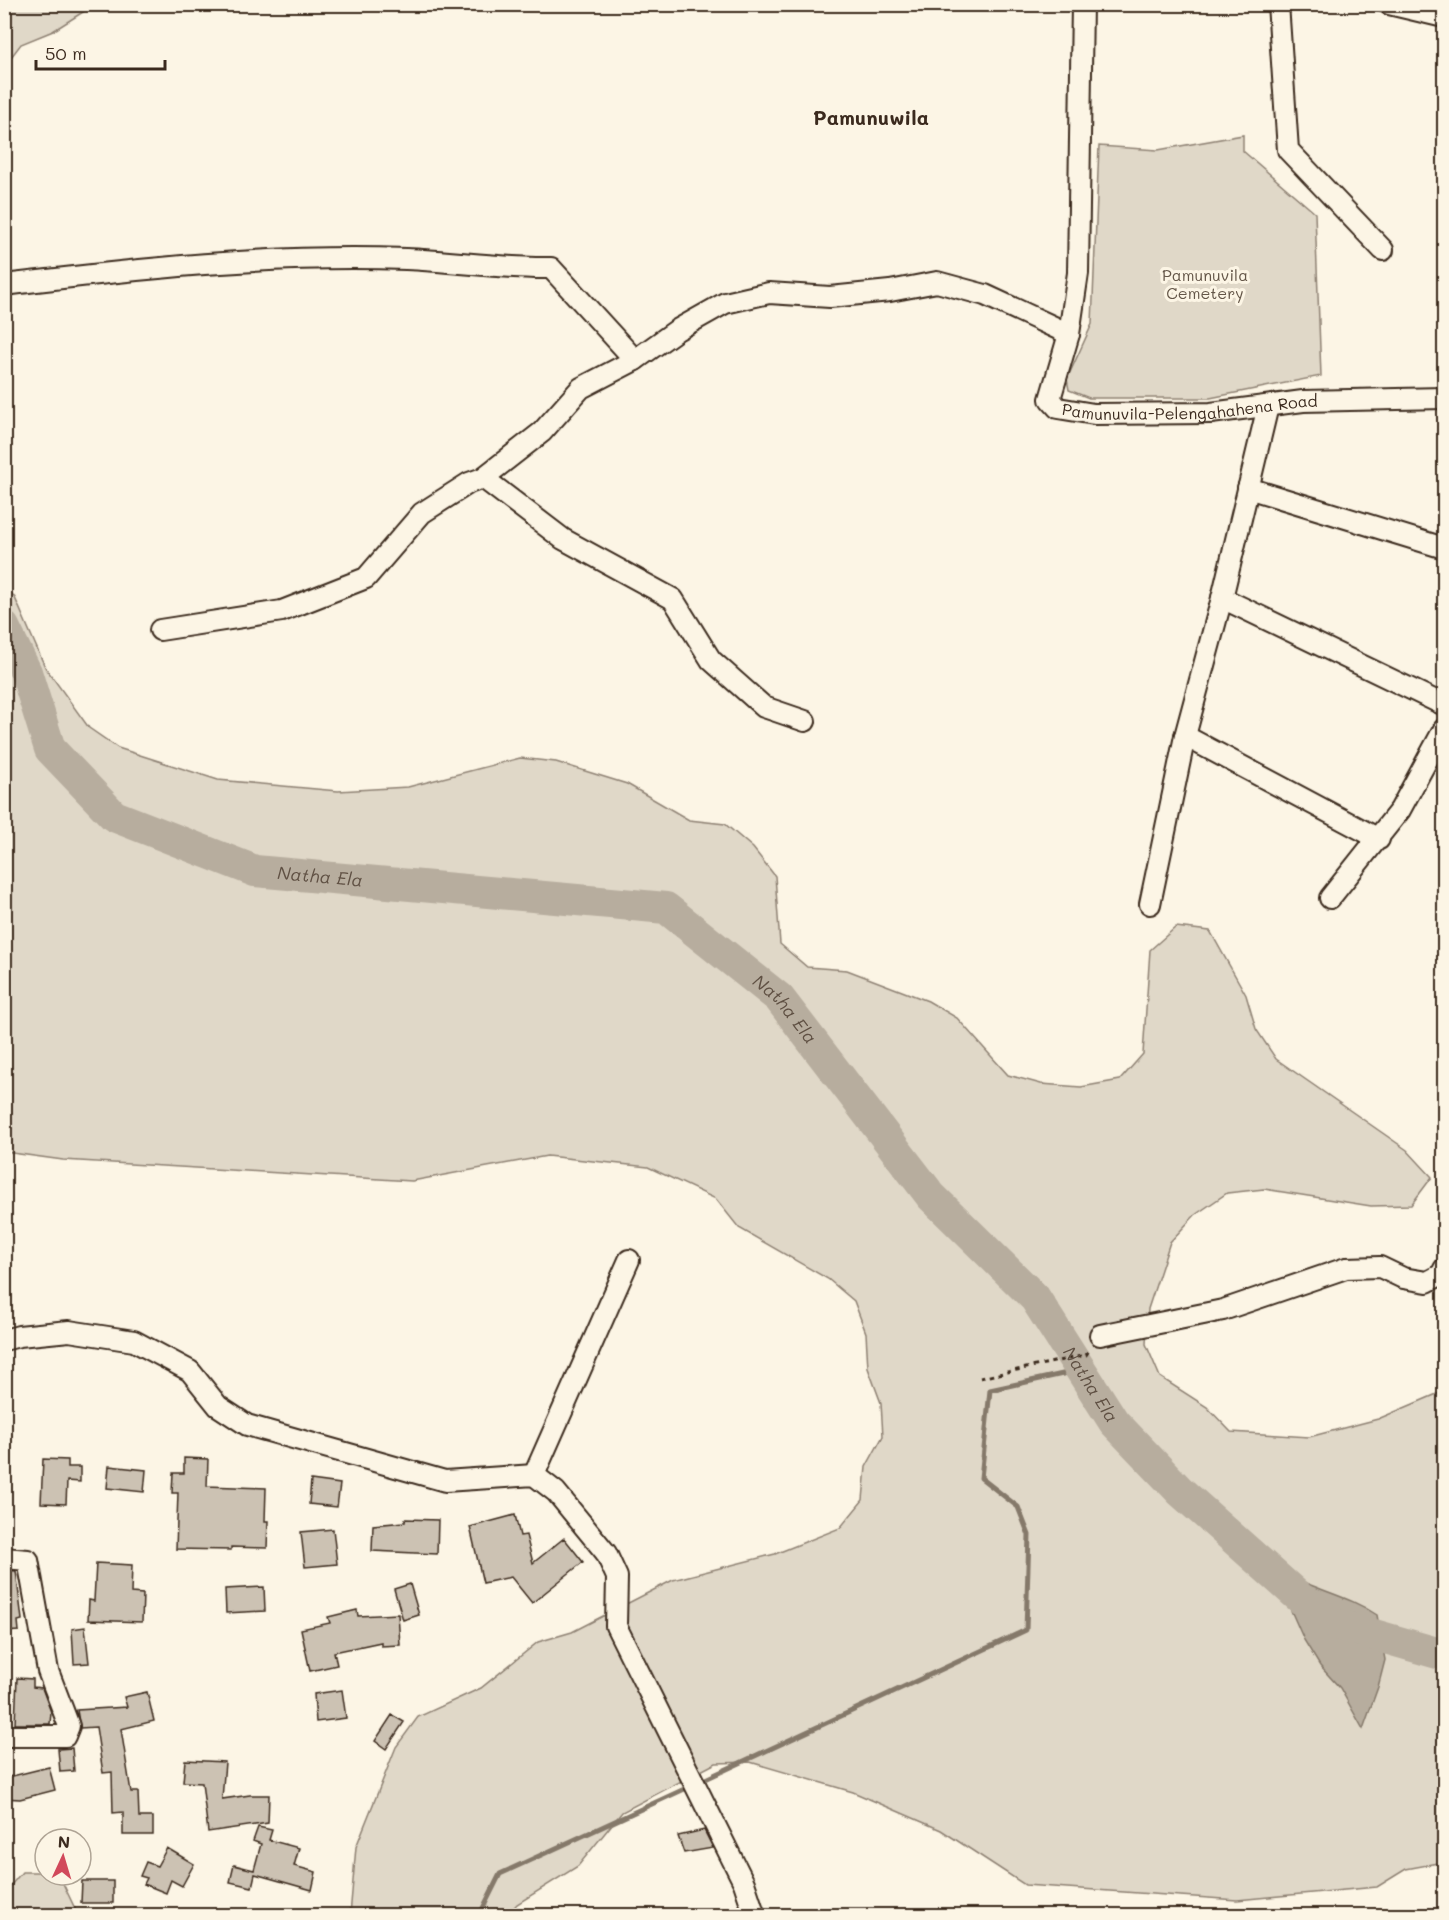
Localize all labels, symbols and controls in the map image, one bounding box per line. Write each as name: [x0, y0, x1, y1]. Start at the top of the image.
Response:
scale bar: [36, 33, 165, 71]
text: 50 m: [45, 41, 87, 65]
district label: Pamunuwila: [813, 104, 929, 130]
park label: Pamunuvila Cemetery: [1162, 264, 1248, 303]
street label: Pamunuvila-Pelengahahena Road: [1061, 390, 1318, 424]
water label: Natha Ela: [276, 860, 364, 892]
water label: Natha Ela: [748, 969, 823, 1048]
water label: Natha Ela: [1058, 1342, 1124, 1427]
north arrow: [33, 1827, 93, 1887]
text: N: [57, 1831, 71, 1852]

